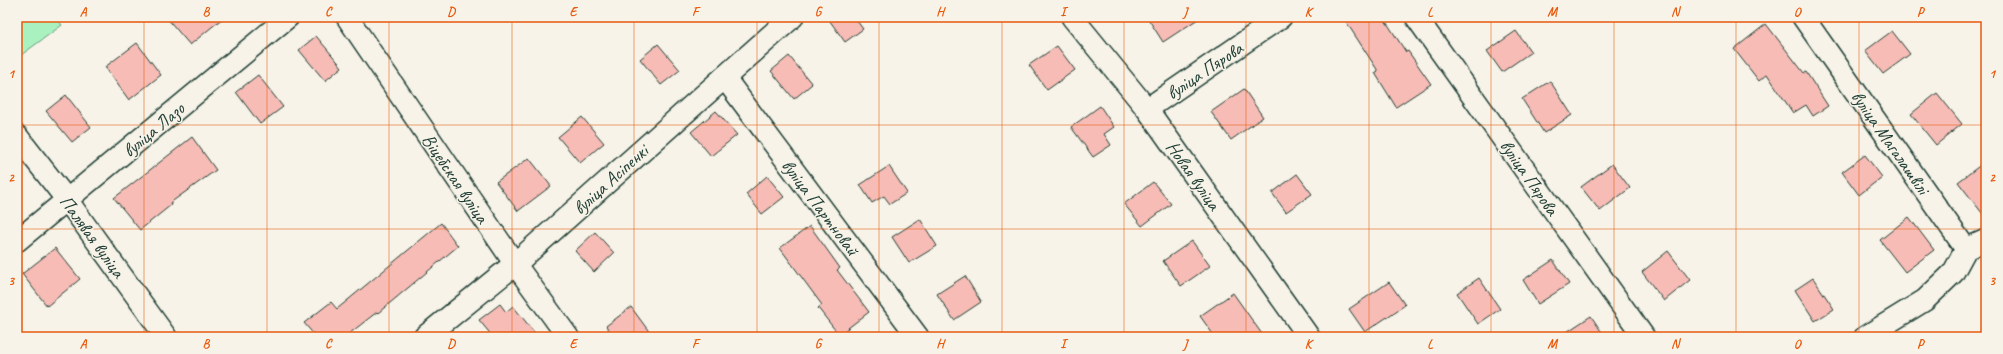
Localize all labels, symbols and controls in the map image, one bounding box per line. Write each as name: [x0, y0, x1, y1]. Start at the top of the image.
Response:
text: A: [80, 4, 88, 20]
text: B: [203, 4, 211, 20]
text: C: [325, 4, 333, 20]
text: D: [447, 4, 456, 20]
text: E: [570, 4, 579, 20]
text: F: [692, 4, 701, 20]
text: G: [815, 4, 823, 20]
text: H: [936, 4, 946, 20]
text: I: [1060, 4, 1069, 20]
text: J: [1182, 4, 1189, 20]
text: K: [1305, 4, 1315, 20]
text: L: [1427, 4, 1434, 20]
text: M: [1547, 4, 1558, 20]
text: N: [1671, 4, 1682, 20]
text: O: [1794, 4, 1803, 20]
text: P: [1917, 4, 1926, 20]
street label: вуліца Пярова: [1162, 36, 1249, 105]
text: 1: [8, 66, 16, 82]
text: 1: [1989, 66, 1997, 82]
street label: вуліца Магалашвілі: [1846, 86, 1936, 201]
street label: вуліца Лазо: [118, 96, 191, 163]
street label: Віцебская вуліца: [416, 129, 495, 229]
street label: вуліца Пярова: [1494, 135, 1565, 222]
street label: Новая вуліца: [1161, 136, 1227, 216]
street label: вуліца Асіпенкі: [568, 138, 655, 220]
street label: вуліца Партновай: [776, 154, 865, 262]
text: 2: [8, 170, 15, 186]
text: 2: [1989, 170, 1996, 186]
street label: Палявая вуліца: [54, 191, 131, 284]
text: 3: [8, 273, 15, 289]
text: 3: [1989, 273, 1996, 289]
text: A: [80, 336, 88, 352]
text: B: [203, 336, 211, 352]
text: C: [325, 336, 333, 352]
text: D: [447, 336, 456, 352]
text: E: [570, 336, 579, 352]
text: F: [692, 336, 701, 352]
text: G: [815, 336, 823, 352]
text: H: [936, 336, 946, 352]
text: I: [1060, 336, 1069, 352]
text: J: [1182, 336, 1189, 352]
text: K: [1305, 336, 1315, 352]
text: L: [1427, 336, 1434, 352]
text: M: [1547, 336, 1558, 352]
text: N: [1671, 336, 1682, 352]
text: O: [1794, 336, 1803, 352]
text: P: [1917, 336, 1926, 352]

